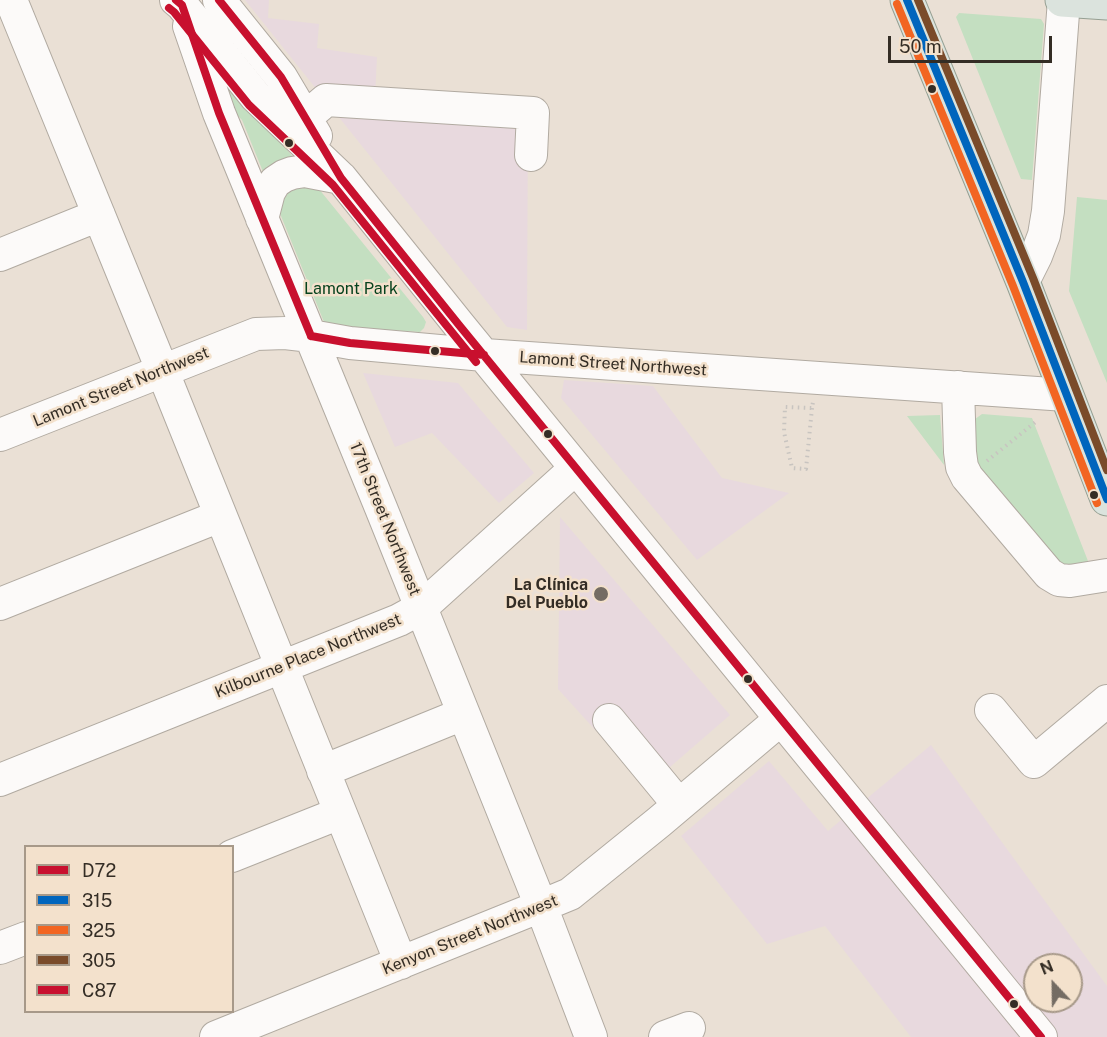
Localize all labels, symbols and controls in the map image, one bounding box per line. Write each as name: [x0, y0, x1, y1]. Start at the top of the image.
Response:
scale bar: [891, 24, 1054, 62]
text: 50 m: [899, 36, 942, 57]
unlabelled marker: [926, 83, 938, 95]
unlabelled marker: [283, 137, 295, 149]
park label: Lamont Park: [304, 279, 398, 299]
street label: Lamont Street Northwest: [30, 343, 212, 431]
unlabelled marker: [429, 345, 441, 357]
street label: Lamont Street Northwest: [519, 348, 707, 380]
unlabelled marker: [542, 428, 554, 440]
street label: 17th Street Northwest: [345, 439, 425, 599]
unlabelled marker: [1088, 489, 1100, 501]
place label: La Clínica Del Pueblo: [506, 575, 588, 613]
marker: La Clínica Del Pueblo: [592, 585, 610, 603]
street label: Kilbourne Place Northwest: [212, 610, 404, 702]
unlabelled marker: [742, 673, 754, 685]
legend: [24, 845, 234, 1013]
text: D72: [82, 860, 116, 881]
text: 315: [82, 890, 112, 911]
street label: Kenyon Street Northwest: [380, 891, 560, 979]
text: 325: [82, 920, 116, 941]
text: 305: [82, 950, 116, 971]
north arrow: [1023, 953, 1083, 1013]
text: N: [1037, 957, 1056, 979]
text: C87: [82, 980, 117, 1001]
unlabelled marker: [1008, 998, 1020, 1010]

